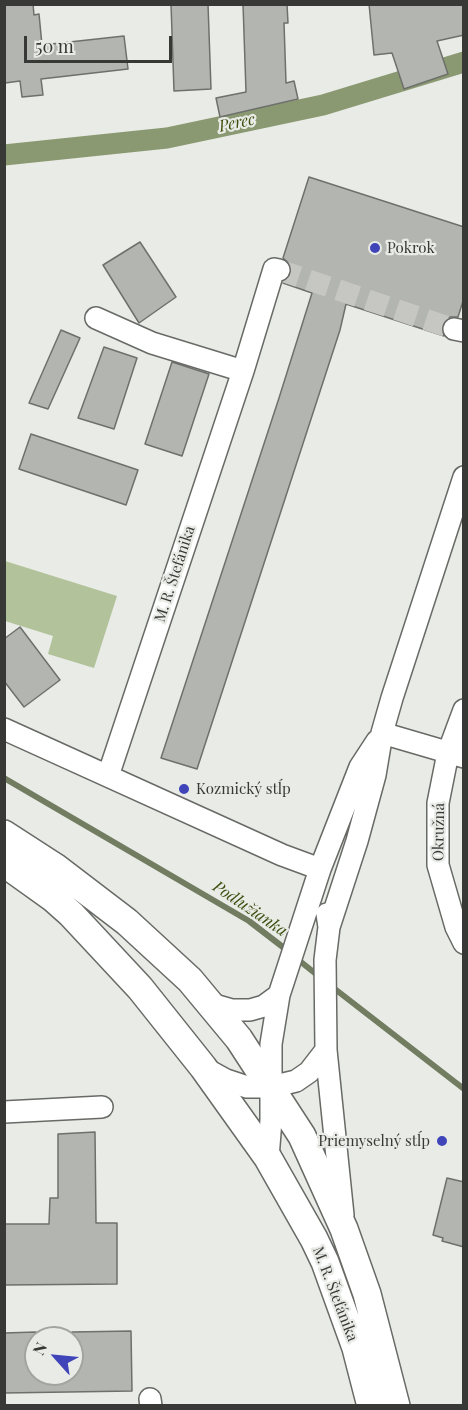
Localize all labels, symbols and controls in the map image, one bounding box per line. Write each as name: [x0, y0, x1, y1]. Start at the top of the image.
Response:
scale bar: [27, 24, 176, 62]
text: 50 m: [35, 34, 74, 58]
water label: Perec: [217, 110, 257, 136]
place label: Pokrok: [387, 239, 435, 257]
marker: Pokrok: [368, 241, 382, 255]
street label: M. R. Štefánika: [151, 524, 199, 624]
place label: Kozmický stĺp: [196, 780, 291, 798]
marker: Kozmický stĺp: [177, 782, 191, 796]
street label: Okružná: [429, 803, 449, 861]
water label: Podlužianka: [209, 877, 291, 941]
place label: Priemyselný stĺp: [318, 1132, 430, 1150]
marker: Priemyselný stĺp: [435, 1134, 449, 1148]
street label: M. R. Štefánika: [309, 1244, 361, 1344]
north arrow: [24, 1326, 84, 1386]
text: N: [27, 1339, 51, 1358]

